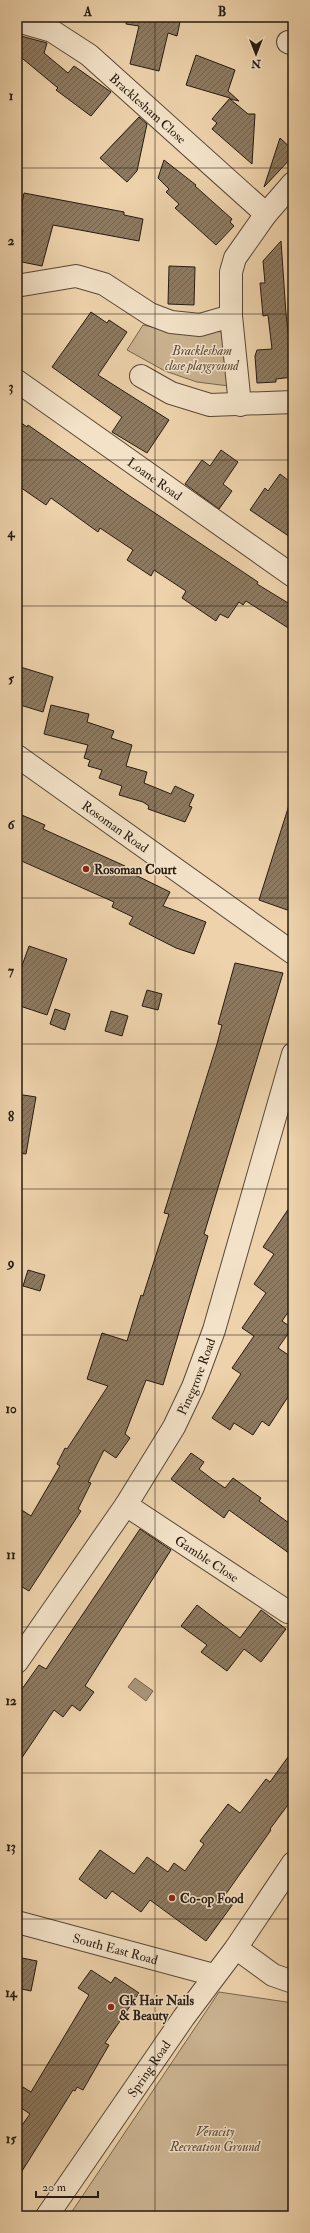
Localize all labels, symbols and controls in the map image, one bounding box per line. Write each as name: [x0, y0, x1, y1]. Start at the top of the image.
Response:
text: A: [83, 4, 93, 20]
text: B: [218, 4, 226, 20]
north arrow: [236, 34, 276, 74]
text: N: [250, 57, 262, 70]
street label: Bracklesham Close: [106, 70, 189, 148]
text: 1: [9, 88, 14, 104]
text: 2: [8, 233, 15, 249]
park label: Bracklesham close playground: [165, 343, 240, 374]
text: 3: [9, 379, 14, 395]
street label: Loane Road: [124, 455, 185, 504]
text: 4: [6, 525, 15, 541]
text: 5: [8, 671, 14, 687]
street label: Rosoman Road: [78, 798, 152, 857]
text: 6: [8, 817, 16, 833]
place label: Rosoman Court: [94, 862, 177, 878]
marker: Rosoman Court: [81, 864, 91, 874]
text: 7: [8, 963, 15, 979]
text: 8: [8, 1109, 14, 1125]
text: 9: [6, 1255, 15, 1271]
street label: Pinegrove Road: [174, 1335, 220, 1418]
text: 10: [5, 1401, 17, 1417]
street label: Gamble Close: [171, 1532, 242, 1586]
text: 11: [6, 1547, 16, 1563]
text: 12: [5, 1693, 17, 1709]
text: 13: [6, 1839, 16, 1855]
place label: Co-op Food: [180, 1891, 244, 1908]
marker: Co-op Food: [167, 1893, 177, 1903]
street label: South East Road: [71, 1930, 160, 1969]
text: 14: [5, 1985, 18, 2001]
place label: Gk Hair Nails & Beauty: [119, 1993, 194, 2025]
marker: Gk Hair Nails & Beauty: [106, 2002, 116, 2012]
street label: Spring Road: [124, 2037, 175, 2101]
park label: Veracity Recreation Ground: [169, 2124, 262, 2155]
text: 15: [6, 2131, 16, 2147]
scale bar: [36, 2173, 98, 2199]
text: 20 m: [42, 2180, 67, 2195]

